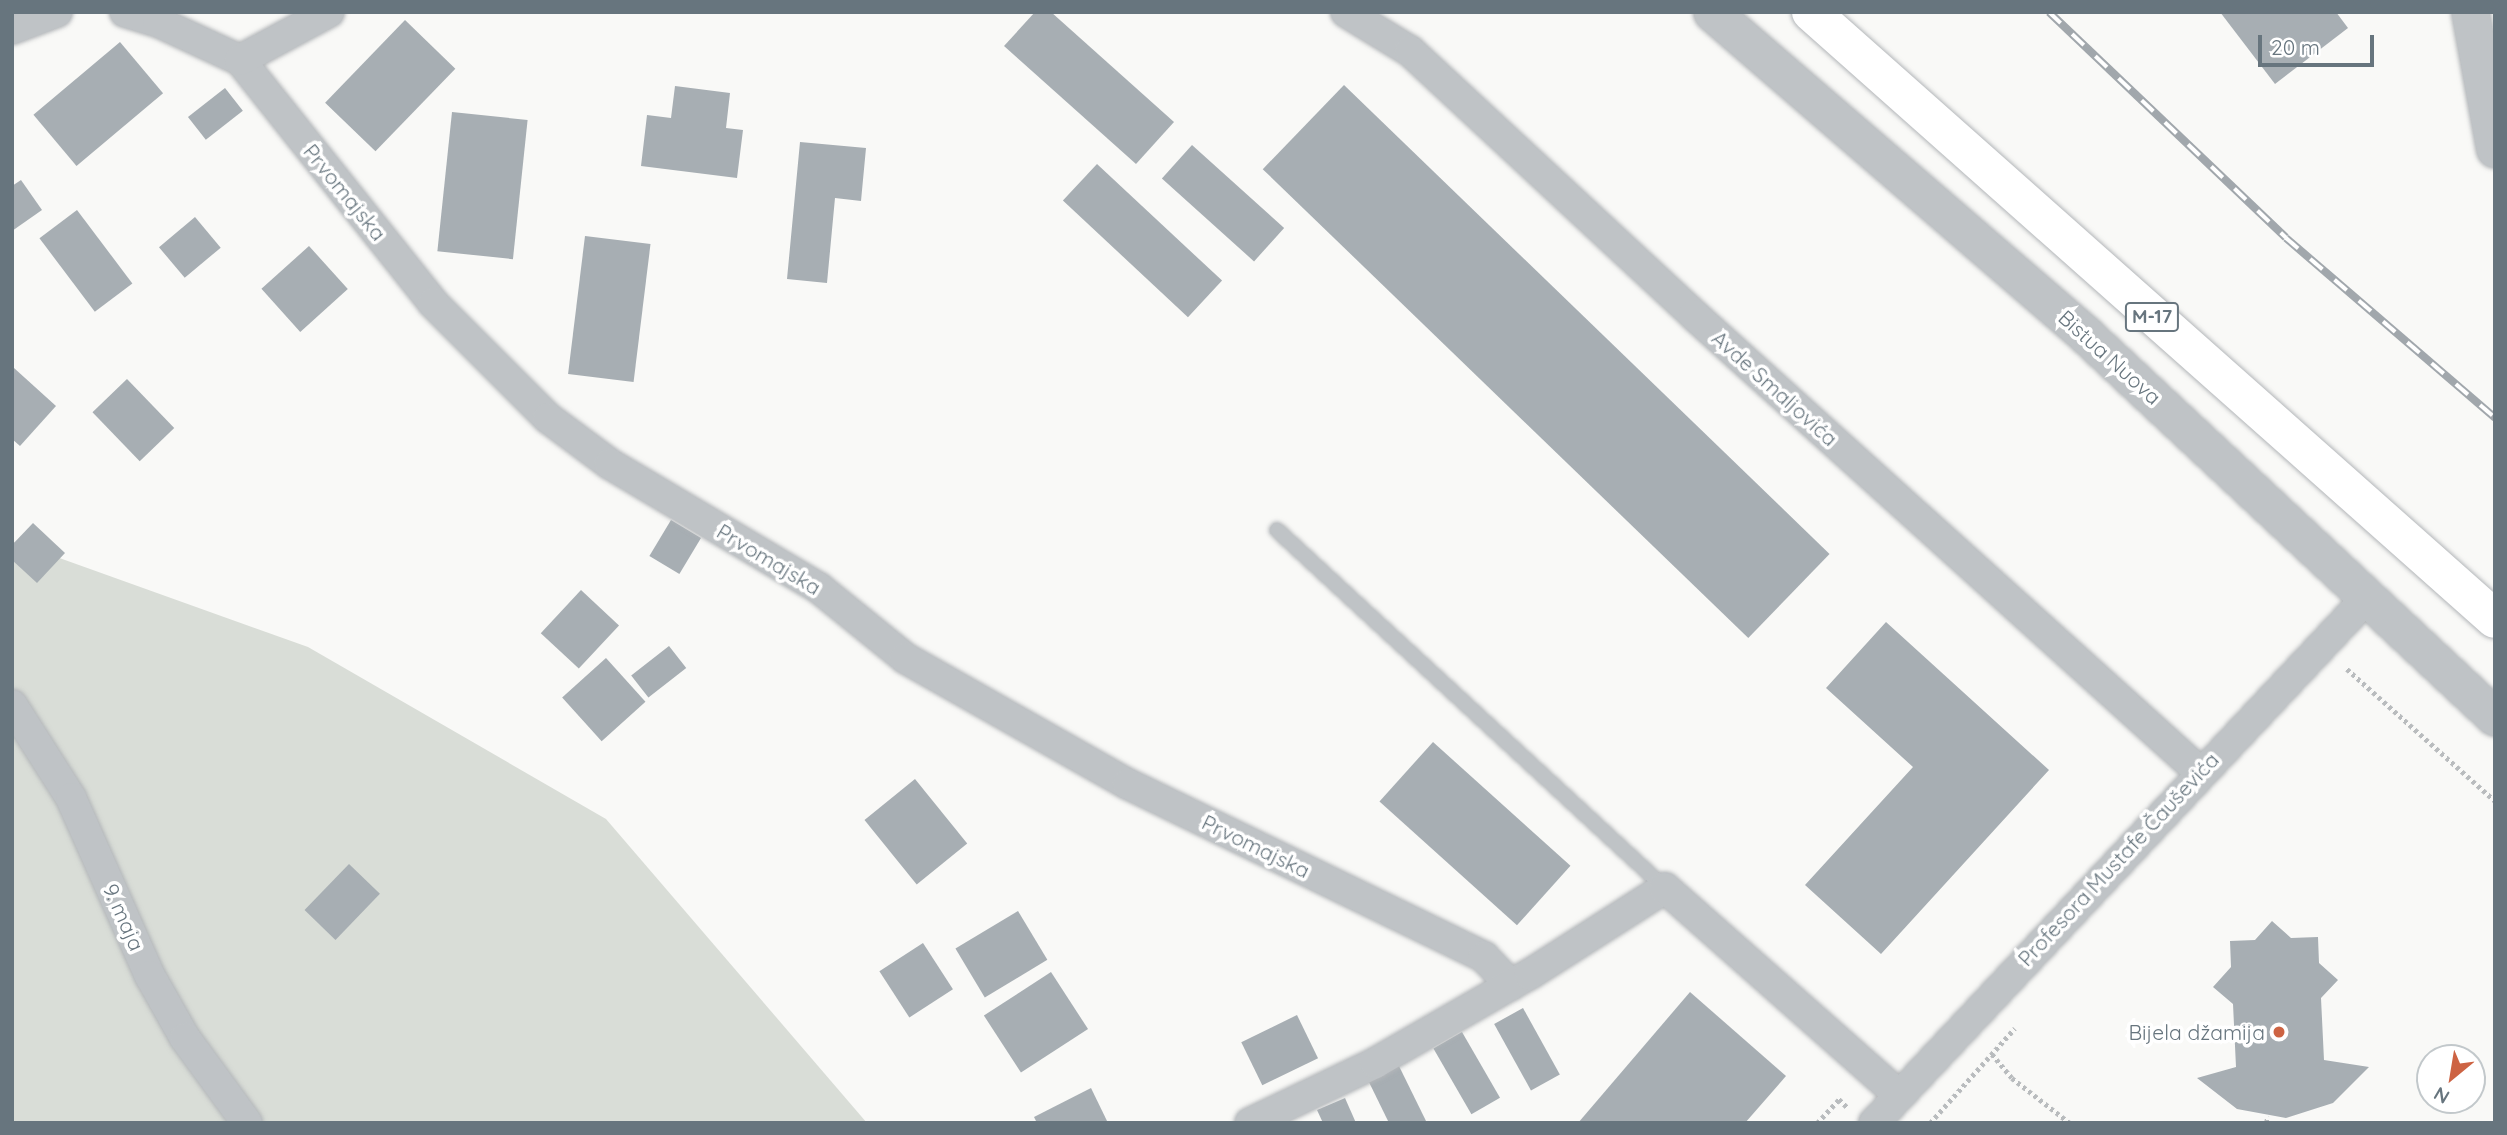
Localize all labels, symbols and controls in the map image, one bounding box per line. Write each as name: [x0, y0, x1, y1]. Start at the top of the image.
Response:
scale bar: [2262, 21, 2378, 65]
text: 20 m: [2271, 34, 2320, 60]
street label: Prvomajska: [299, 139, 391, 245]
road number: M-17: [2124, 302, 2180, 332]
street label: Bistua Nuova: [2054, 304, 2166, 410]
street label: Avde Smaljovića: [1707, 325, 1843, 451]
street label: Prvomajska: [713, 518, 825, 600]
street label: Profesora Mustafe Čauševića: [2012, 747, 2224, 971]
street label: Prvomajska: [1198, 809, 1314, 883]
street label: 9. maja: [98, 880, 150, 954]
place label: Bijela džamija: [2128, 1019, 2265, 1045]
marker: Bijela džamija: [2271, 1024, 2287, 1040]
north arrow: [2416, 1044, 2486, 1114]
text: N: [2429, 1082, 2454, 1109]

